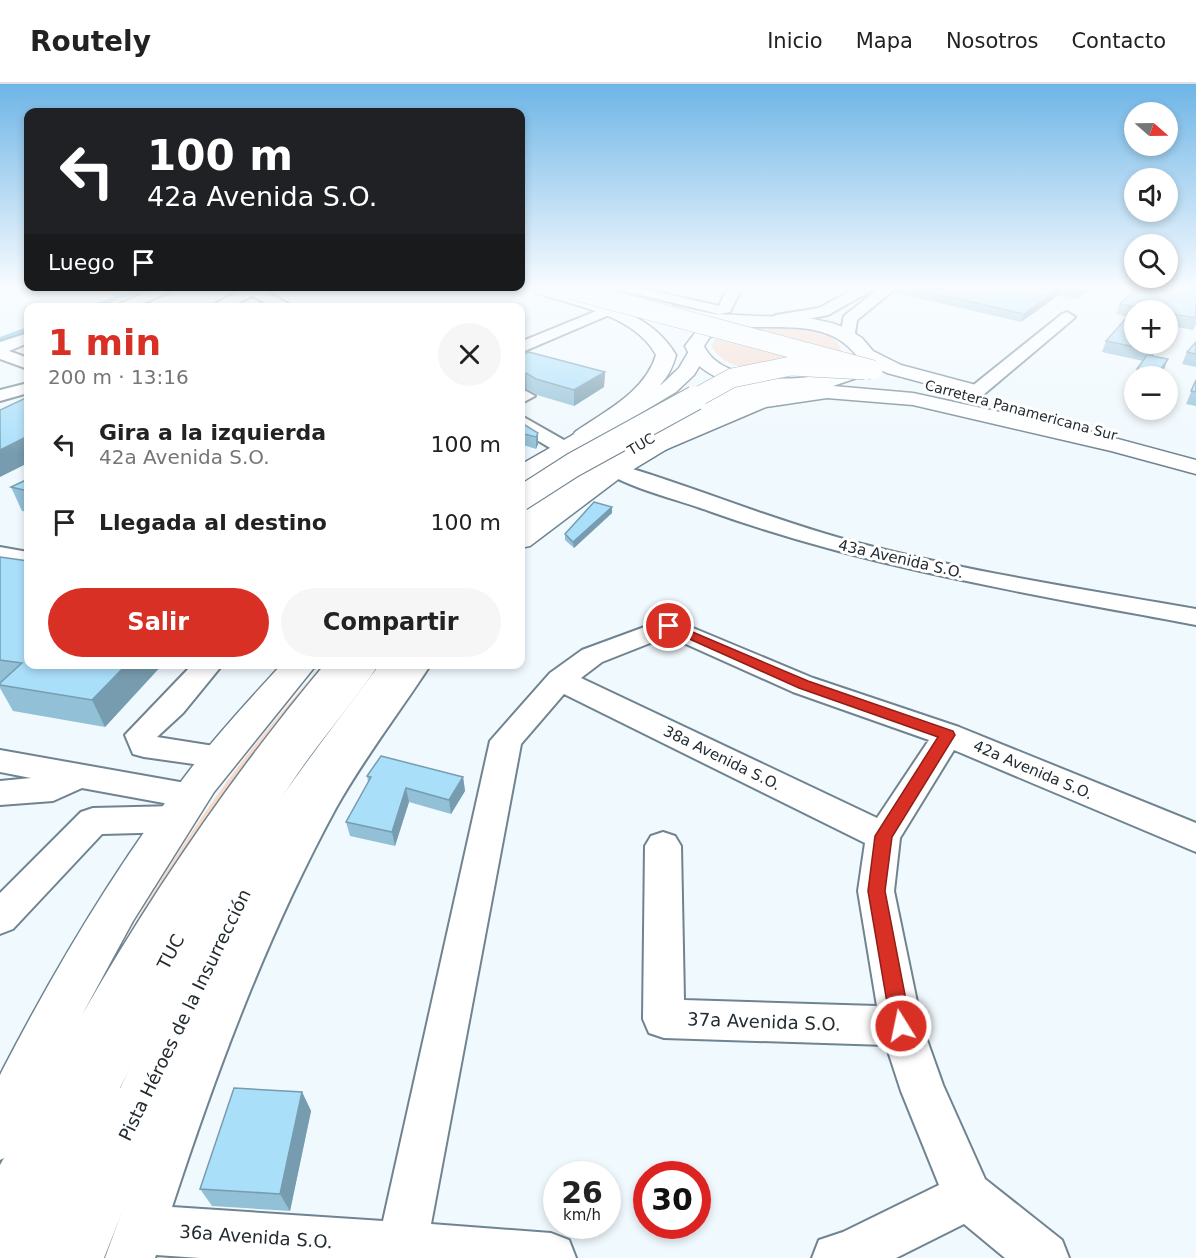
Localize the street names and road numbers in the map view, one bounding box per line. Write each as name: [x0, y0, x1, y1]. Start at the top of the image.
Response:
street label: Carretera Panamericana Sur: [923, 377, 1119, 443]
street label: TUC: [624, 430, 658, 459]
street label: 43a Avenida S.O.: [837, 536, 965, 582]
street label: 38a Avenida S.O.: [661, 722, 783, 794]
street label: 42a Avenida S.O.: [971, 737, 1095, 803]
street label: Pista Héroes de la Insurrección: [114, 886, 255, 1144]
street label: TUC: [152, 931, 188, 974]
street label: 37a Avenida S.O.: [687, 1008, 841, 1035]
street label: 36a Avenida S.O.: [179, 1221, 333, 1252]

